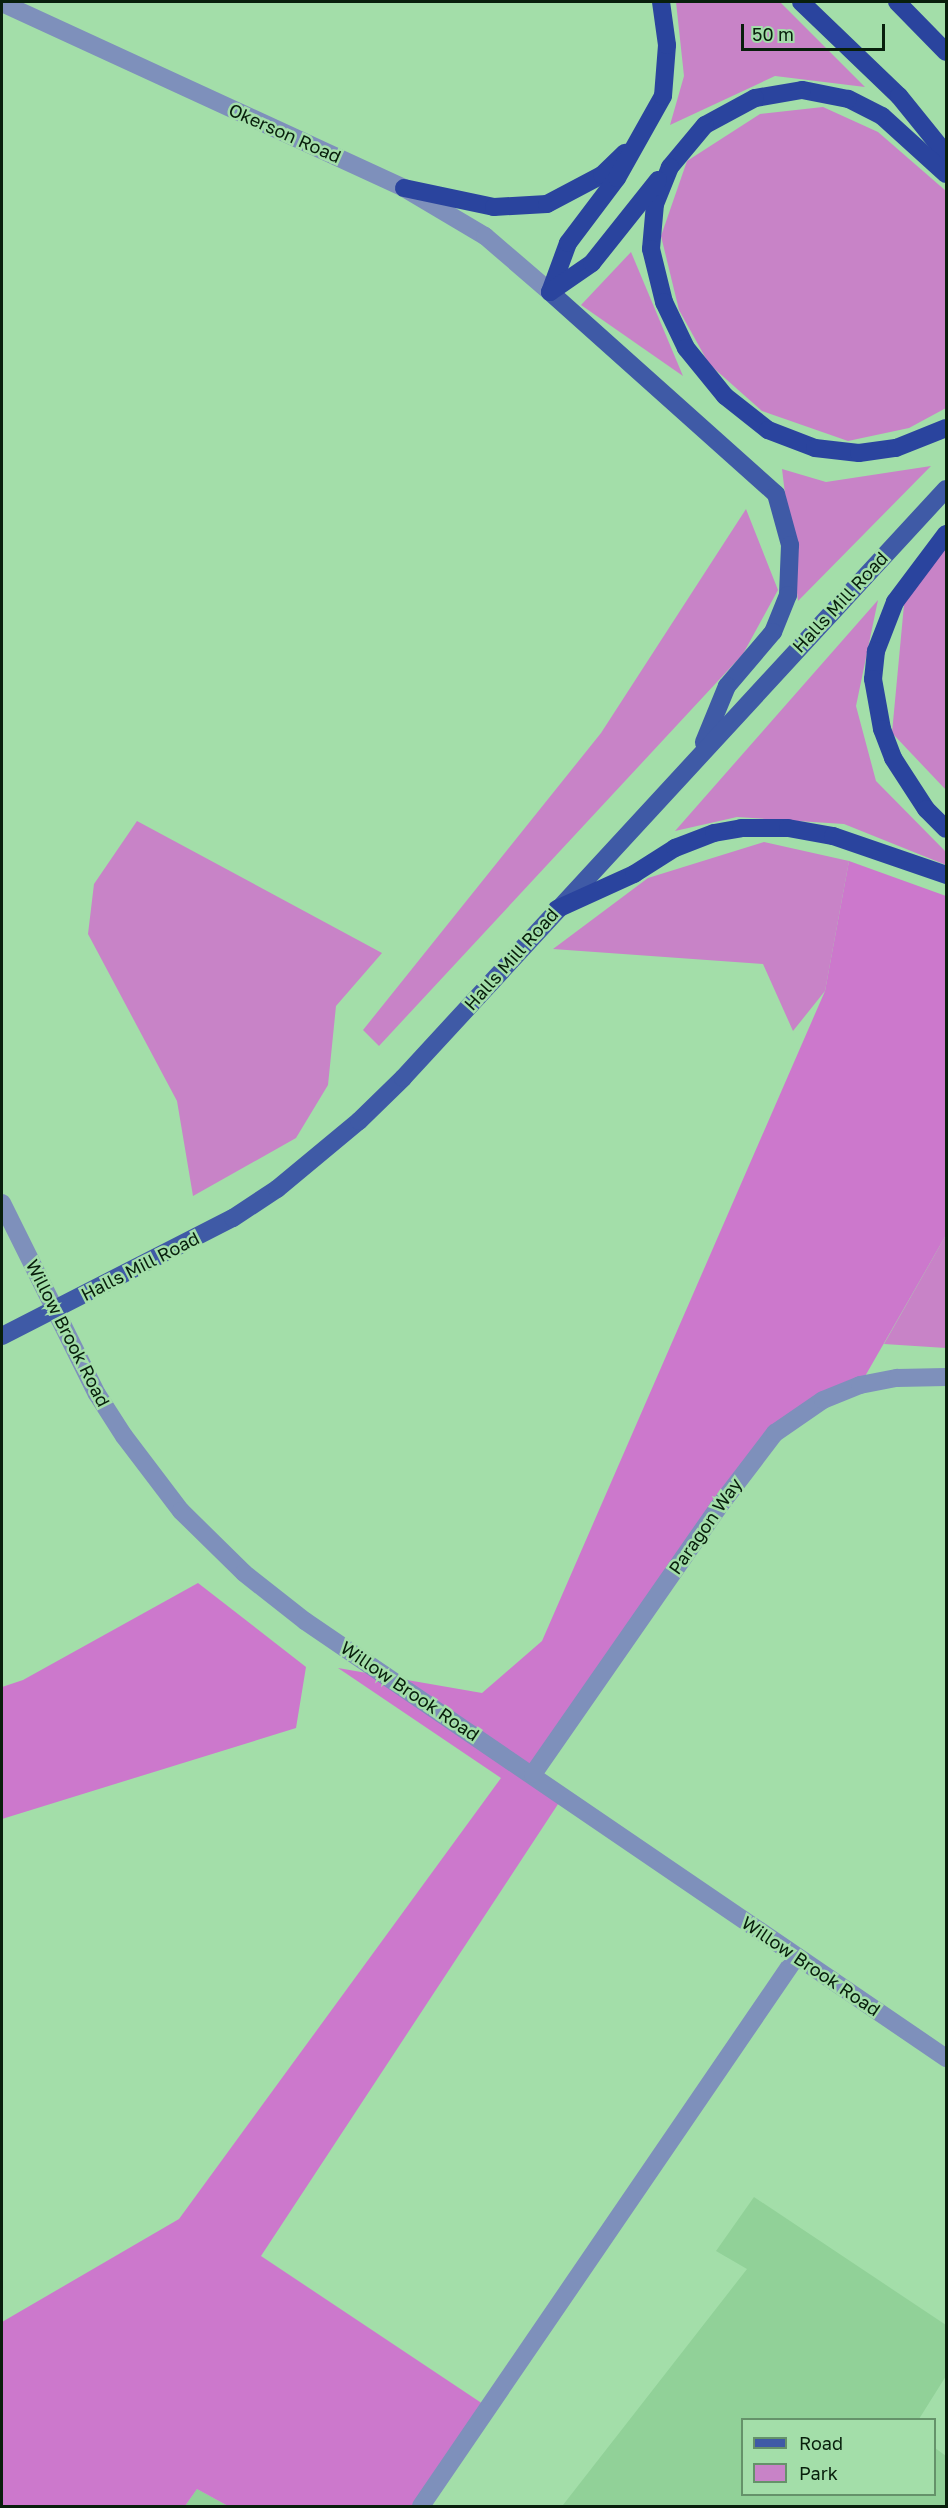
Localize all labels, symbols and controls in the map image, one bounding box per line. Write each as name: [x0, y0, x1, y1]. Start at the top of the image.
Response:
scale bar: [744, 12, 888, 50]
text: 50 m: [752, 23, 794, 45]
street label: Okerson Road: [226, 99, 344, 167]
street label: Halls Mill Road: [788, 547, 892, 657]
street label: Halls Mill Road: [460, 904, 562, 1014]
street label: Halls Mill Road: [77, 1227, 203, 1305]
street label: Willow Brook Road: [22, 1256, 114, 1410]
street label: Paragon Way: [664, 1474, 746, 1578]
street label: Willow Brook Road: [337, 1637, 483, 1745]
street label: Willow Brook Road: [738, 1912, 884, 2020]
legend: [741, 2418, 936, 2496]
text: Road: [799, 2432, 843, 2454]
text: Park: [799, 2462, 838, 2484]

